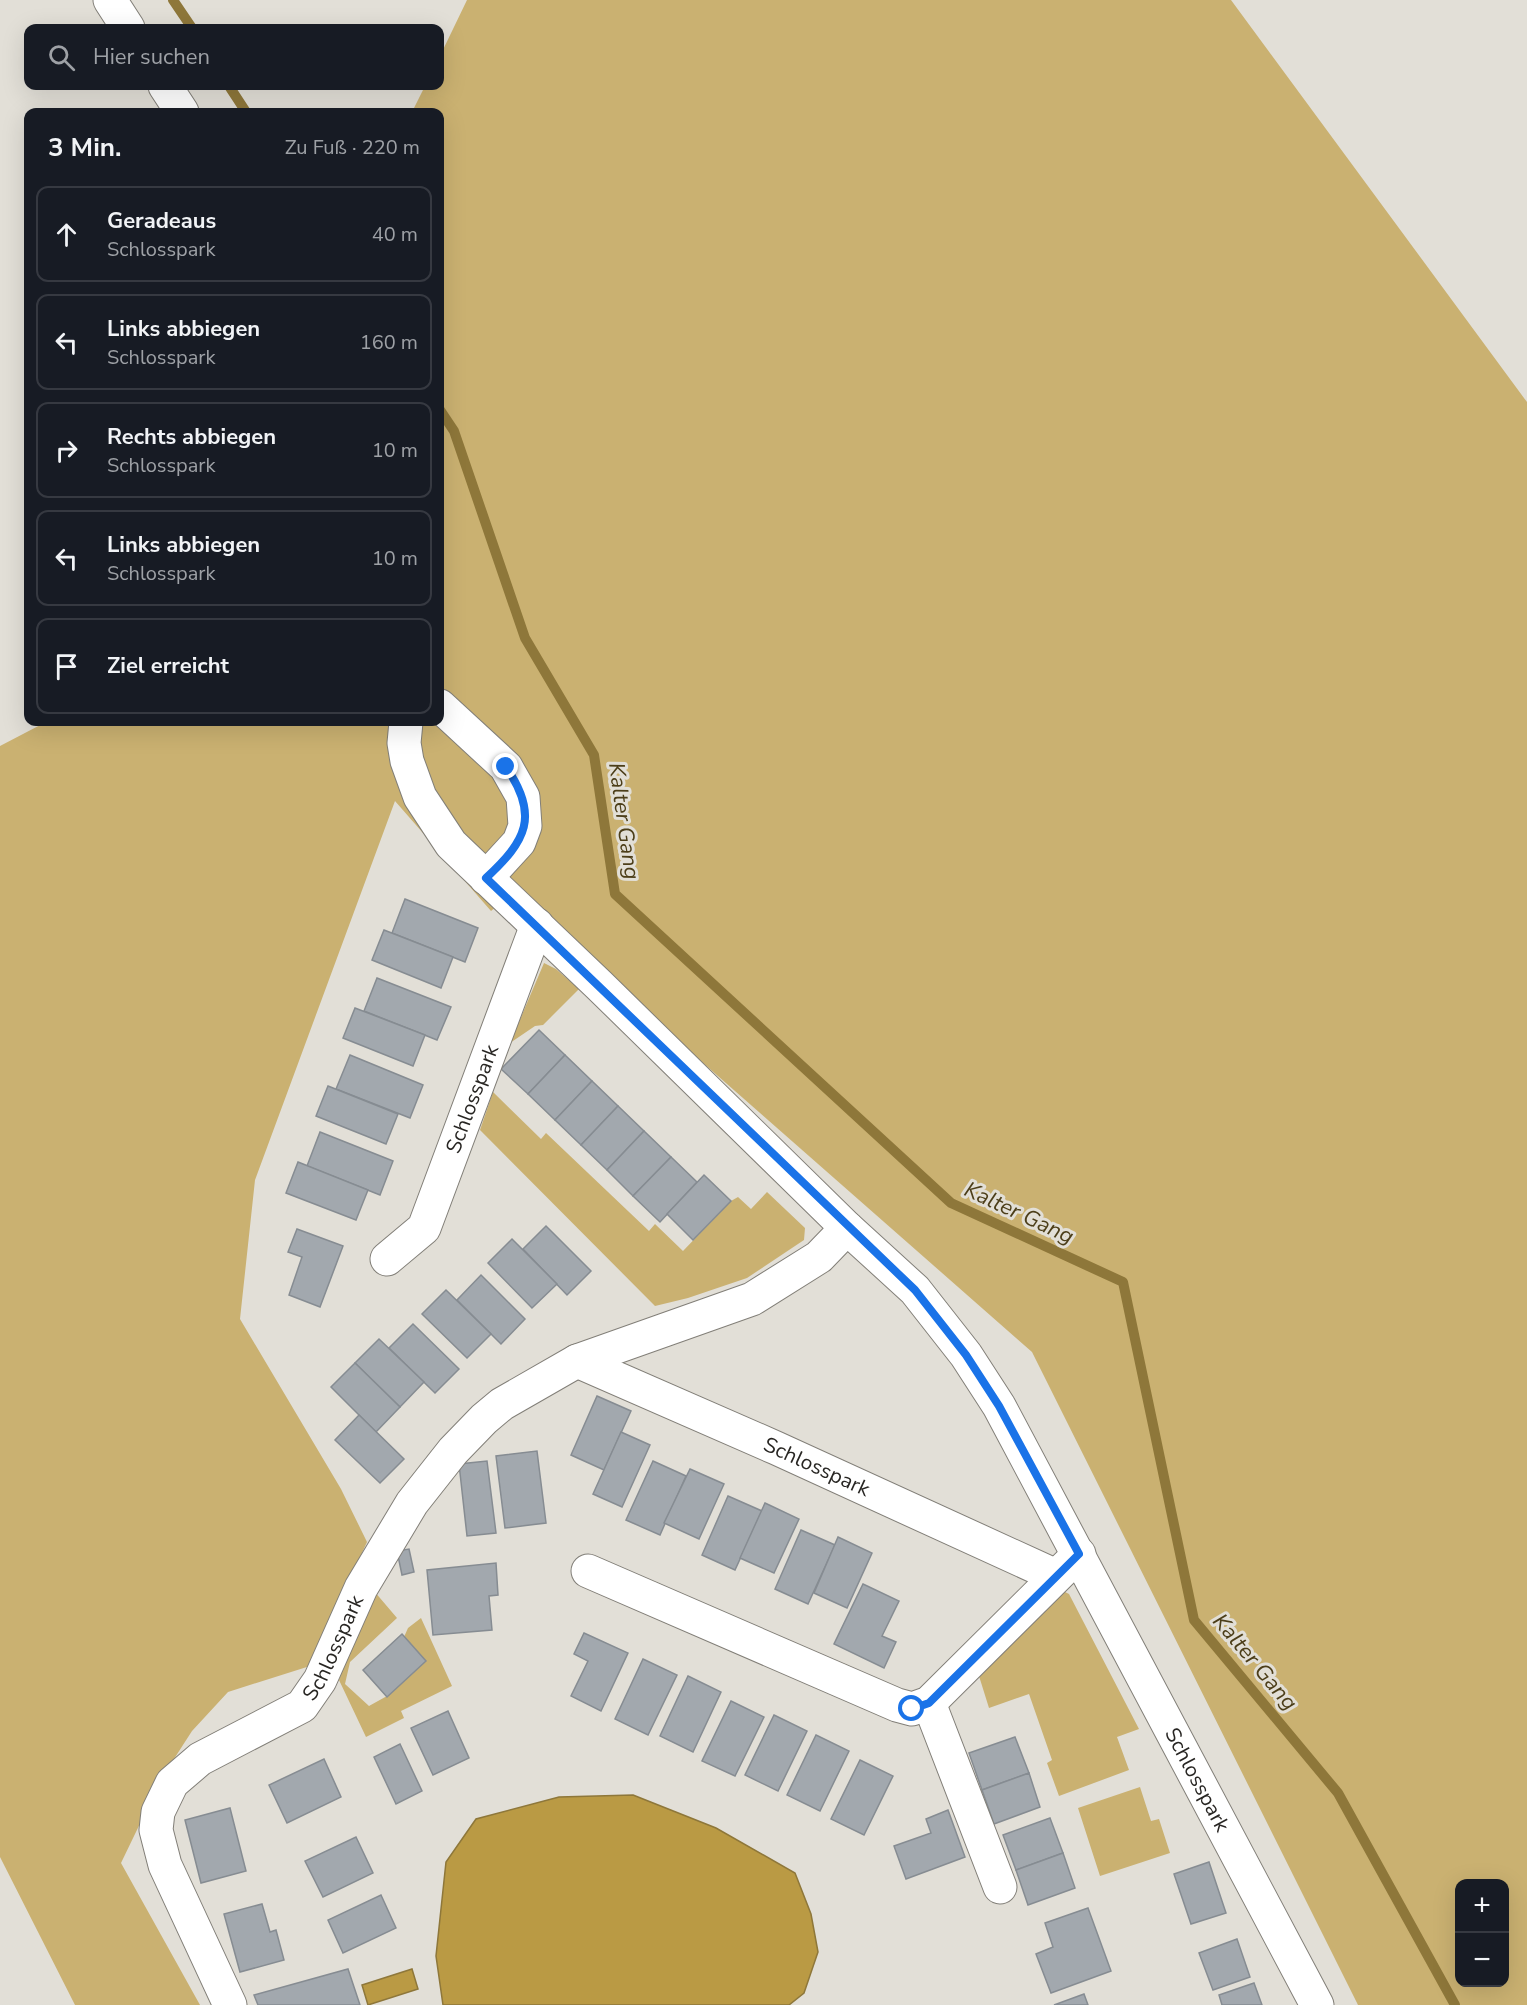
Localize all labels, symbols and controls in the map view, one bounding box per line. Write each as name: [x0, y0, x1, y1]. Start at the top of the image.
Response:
search box: [24, 24, 444, 90]
icon: search: [45, 41, 78, 74]
text: Hier suchen: [93, 42, 210, 72]
text: 3 Min.: [48, 130, 121, 165]
text: Zu Fuß · 220 m: [285, 134, 420, 161]
text: Geradeaus: [107, 206, 216, 236]
icon: ahead: [50, 218, 83, 251]
text: 40 m: [372, 221, 418, 248]
text: Schlosspark: [107, 236, 216, 263]
text: Links abbiegen: [107, 314, 260, 344]
icon: left: [50, 326, 83, 359]
text: 160 m: [360, 329, 418, 356]
text: Schlosspark: [107, 344, 216, 371]
text: Rechts abbiegen: [107, 422, 276, 452]
icon: right: [50, 434, 83, 467]
text: 10 m: [372, 437, 418, 464]
text: Schlosspark: [107, 452, 216, 479]
text: Links abbiegen: [107, 530, 260, 560]
icon: left: [50, 542, 83, 575]
text: 10 m: [372, 545, 418, 572]
text: Schlosspark: [107, 560, 216, 587]
icon: arrive: [50, 650, 83, 683]
text: Ziel erreicht: [107, 651, 229, 681]
route end: [492, 753, 518, 779]
water label: Kalter Gang: [601, 761, 647, 881]
street label: Schlosspark: [439, 1040, 505, 1157]
water label: Kalter Gang: [959, 1175, 1079, 1251]
street label: Schlosspark: [759, 1430, 875, 1503]
street label: Schlosspark: [296, 1590, 370, 1706]
water label: Kalter Gang: [1206, 1607, 1304, 1717]
route start: [898, 1695, 924, 1721]
street label: Schlosspark: [1158, 1723, 1237, 1837]
map controls: [1455, 1879, 1509, 1987]
button: +: [1455, 1879, 1509, 1933]
button: −: [1455, 1933, 1509, 1987]

